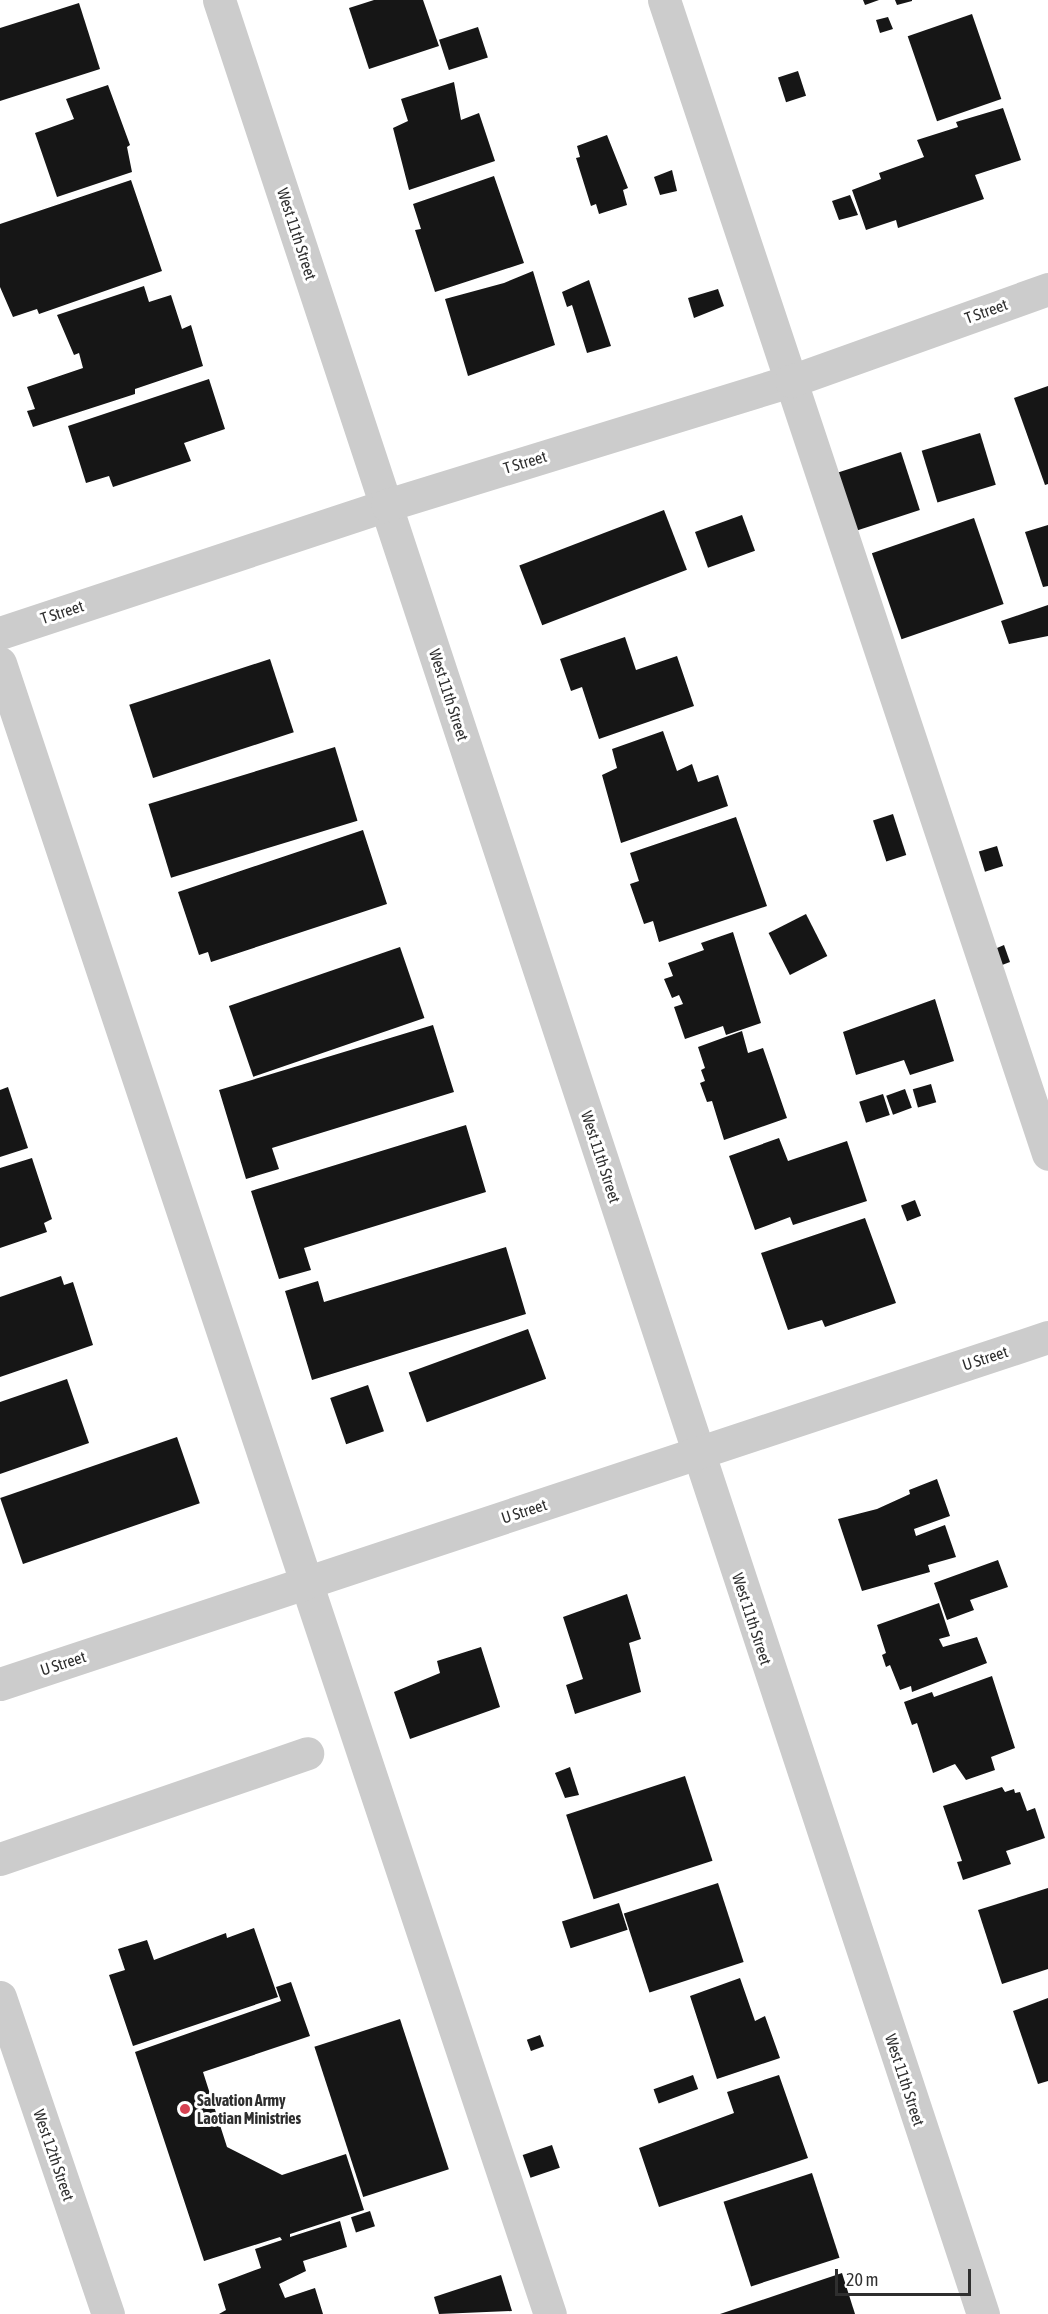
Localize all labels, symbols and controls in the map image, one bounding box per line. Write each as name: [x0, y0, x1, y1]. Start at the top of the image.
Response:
street label: West 11th Street: [273, 186, 321, 282]
street label: T Street: [962, 294, 1010, 328]
street label: T Street: [501, 446, 549, 478]
street label: T Street: [38, 596, 86, 628]
street label: West 11th Street: [425, 647, 473, 743]
street label: West 11th Street: [577, 1109, 625, 1205]
street label: U Street: [960, 1342, 1010, 1374]
street label: U Street: [499, 1495, 549, 1527]
street label: West 11th Street: [728, 1571, 776, 1667]
street label: U Street: [38, 1647, 88, 1679]
street label: West 11th Street: [881, 2032, 929, 2128]
place label: Salvation Army Laotian Ministries: [197, 2090, 301, 2128]
marker: Salvation Army Laotian Ministries: [178, 2102, 192, 2116]
street label: West 12th Street: [29, 2107, 79, 2203]
scale bar: [838, 2257, 974, 2295]
text: 20 m: [846, 2269, 878, 2290]

